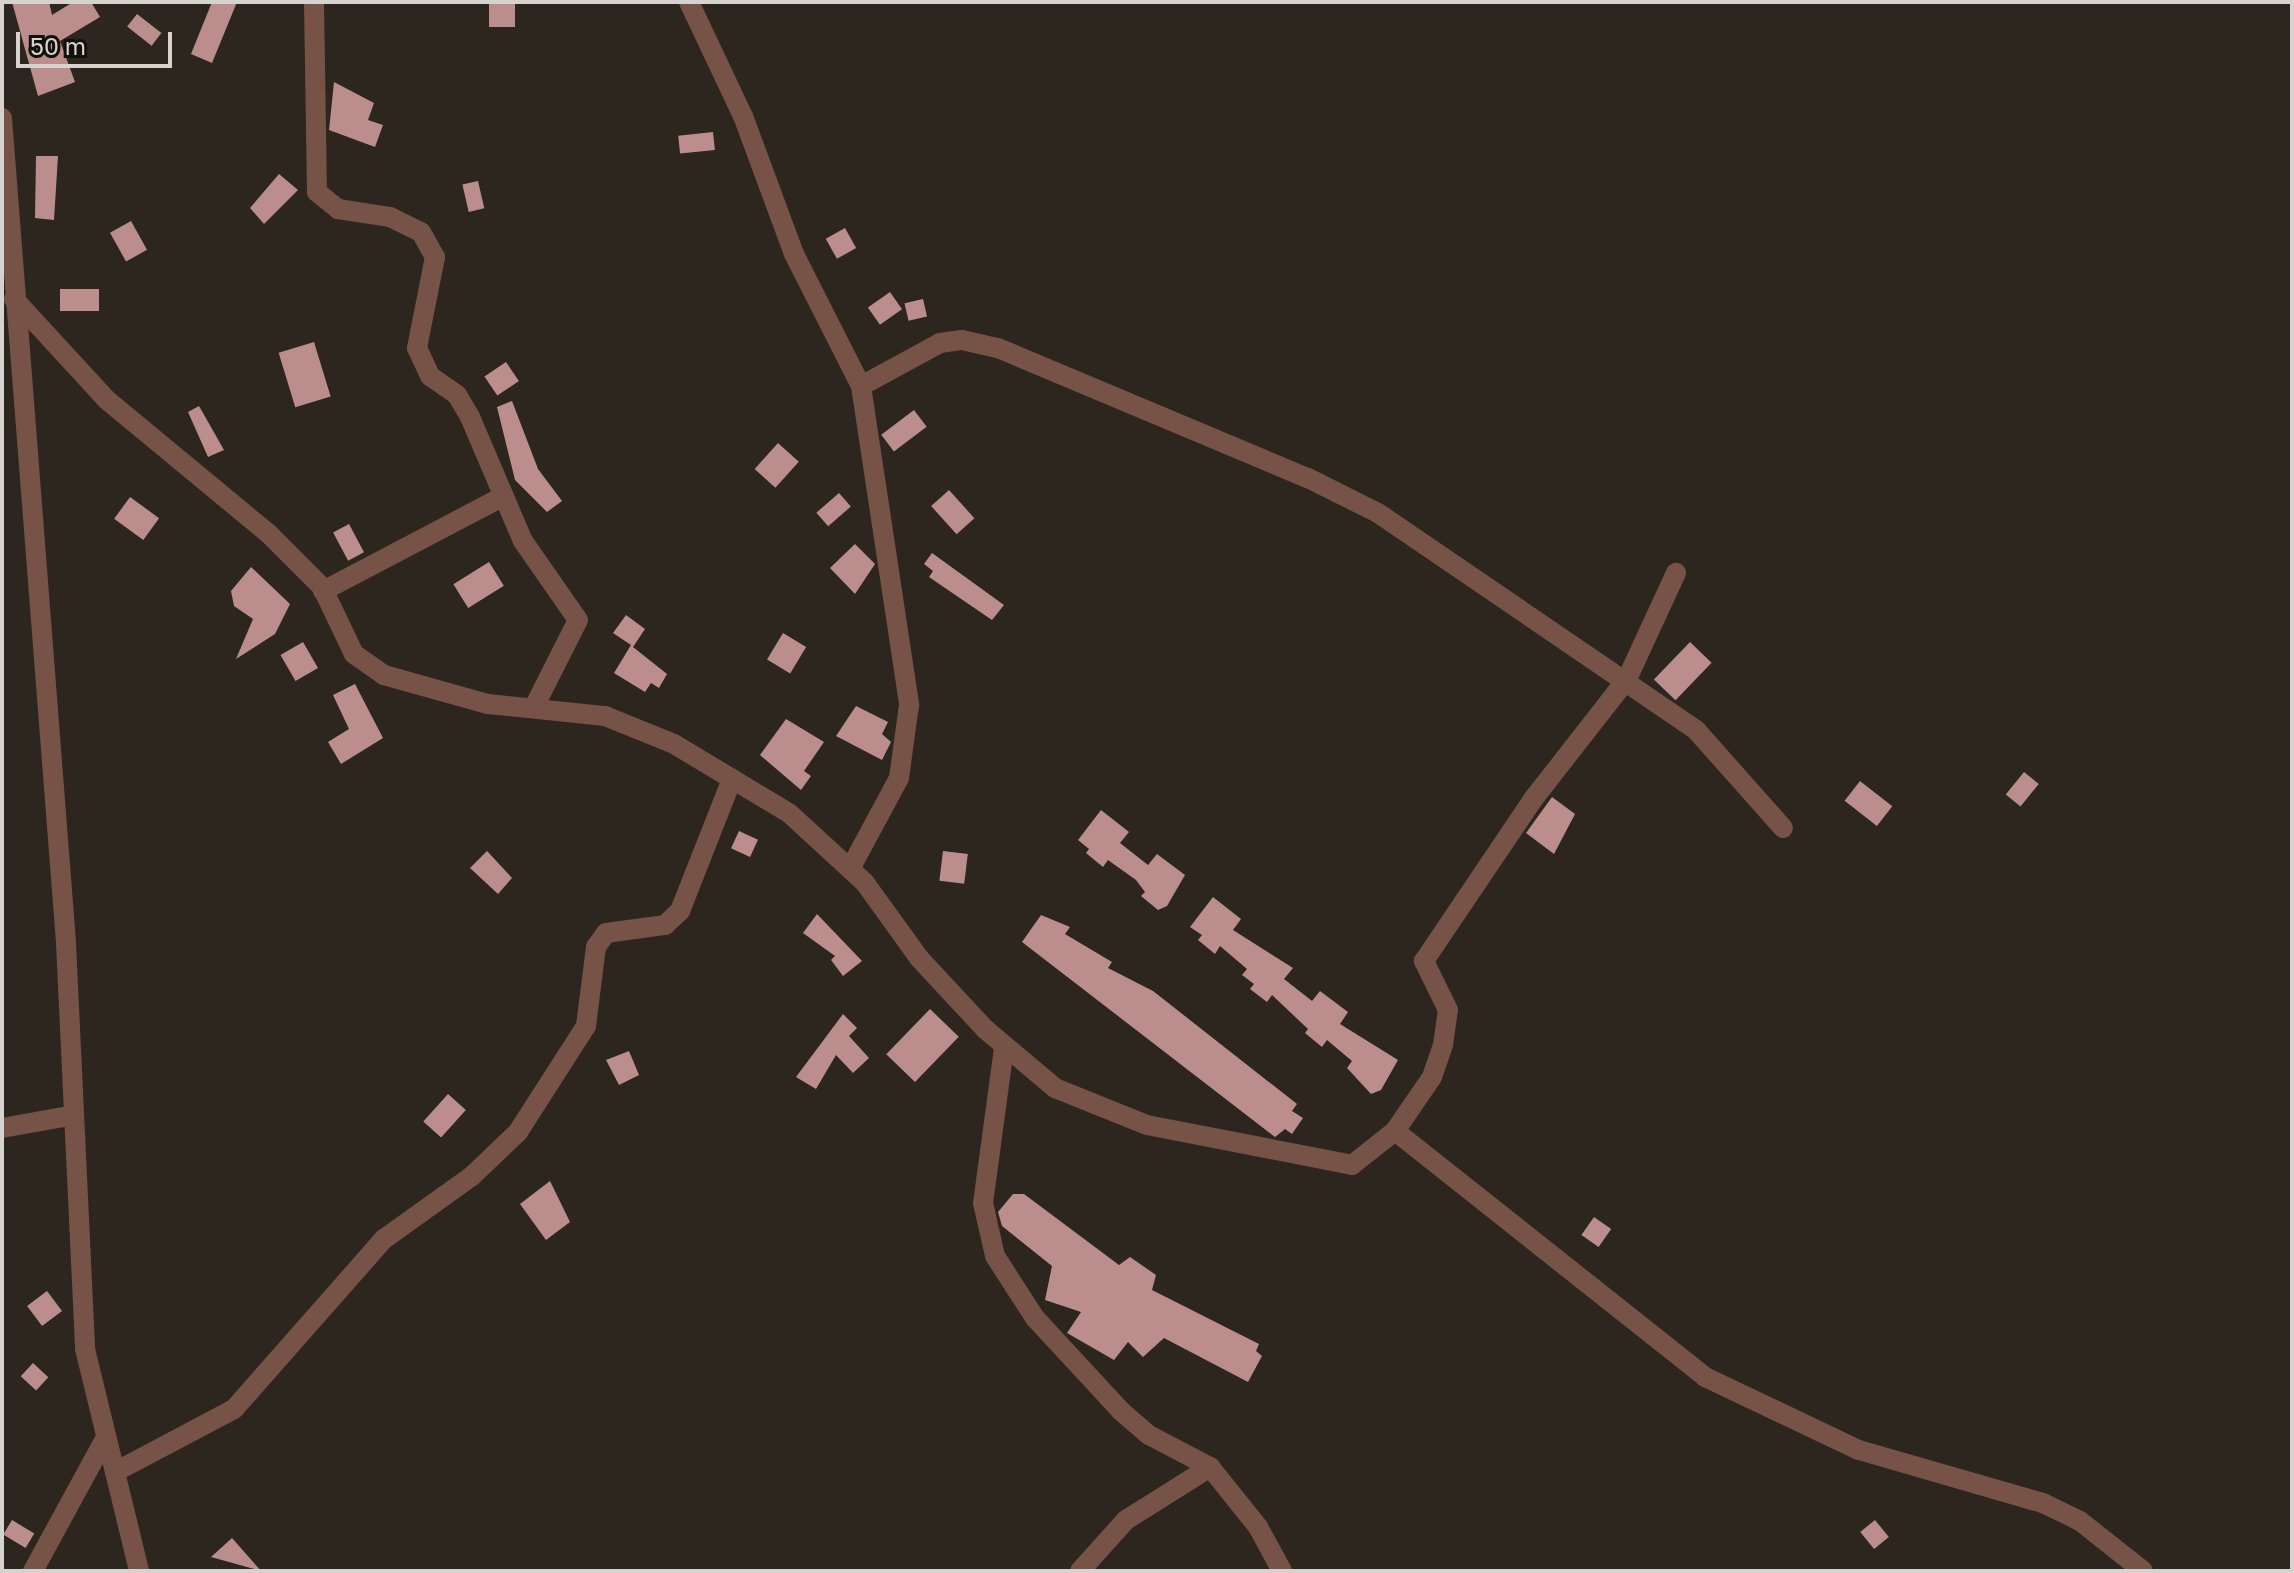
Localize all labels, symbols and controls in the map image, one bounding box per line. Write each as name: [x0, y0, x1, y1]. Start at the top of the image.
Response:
scale bar: [20, 16, 176, 66]
text: 50 m: [30, 31, 86, 60]

